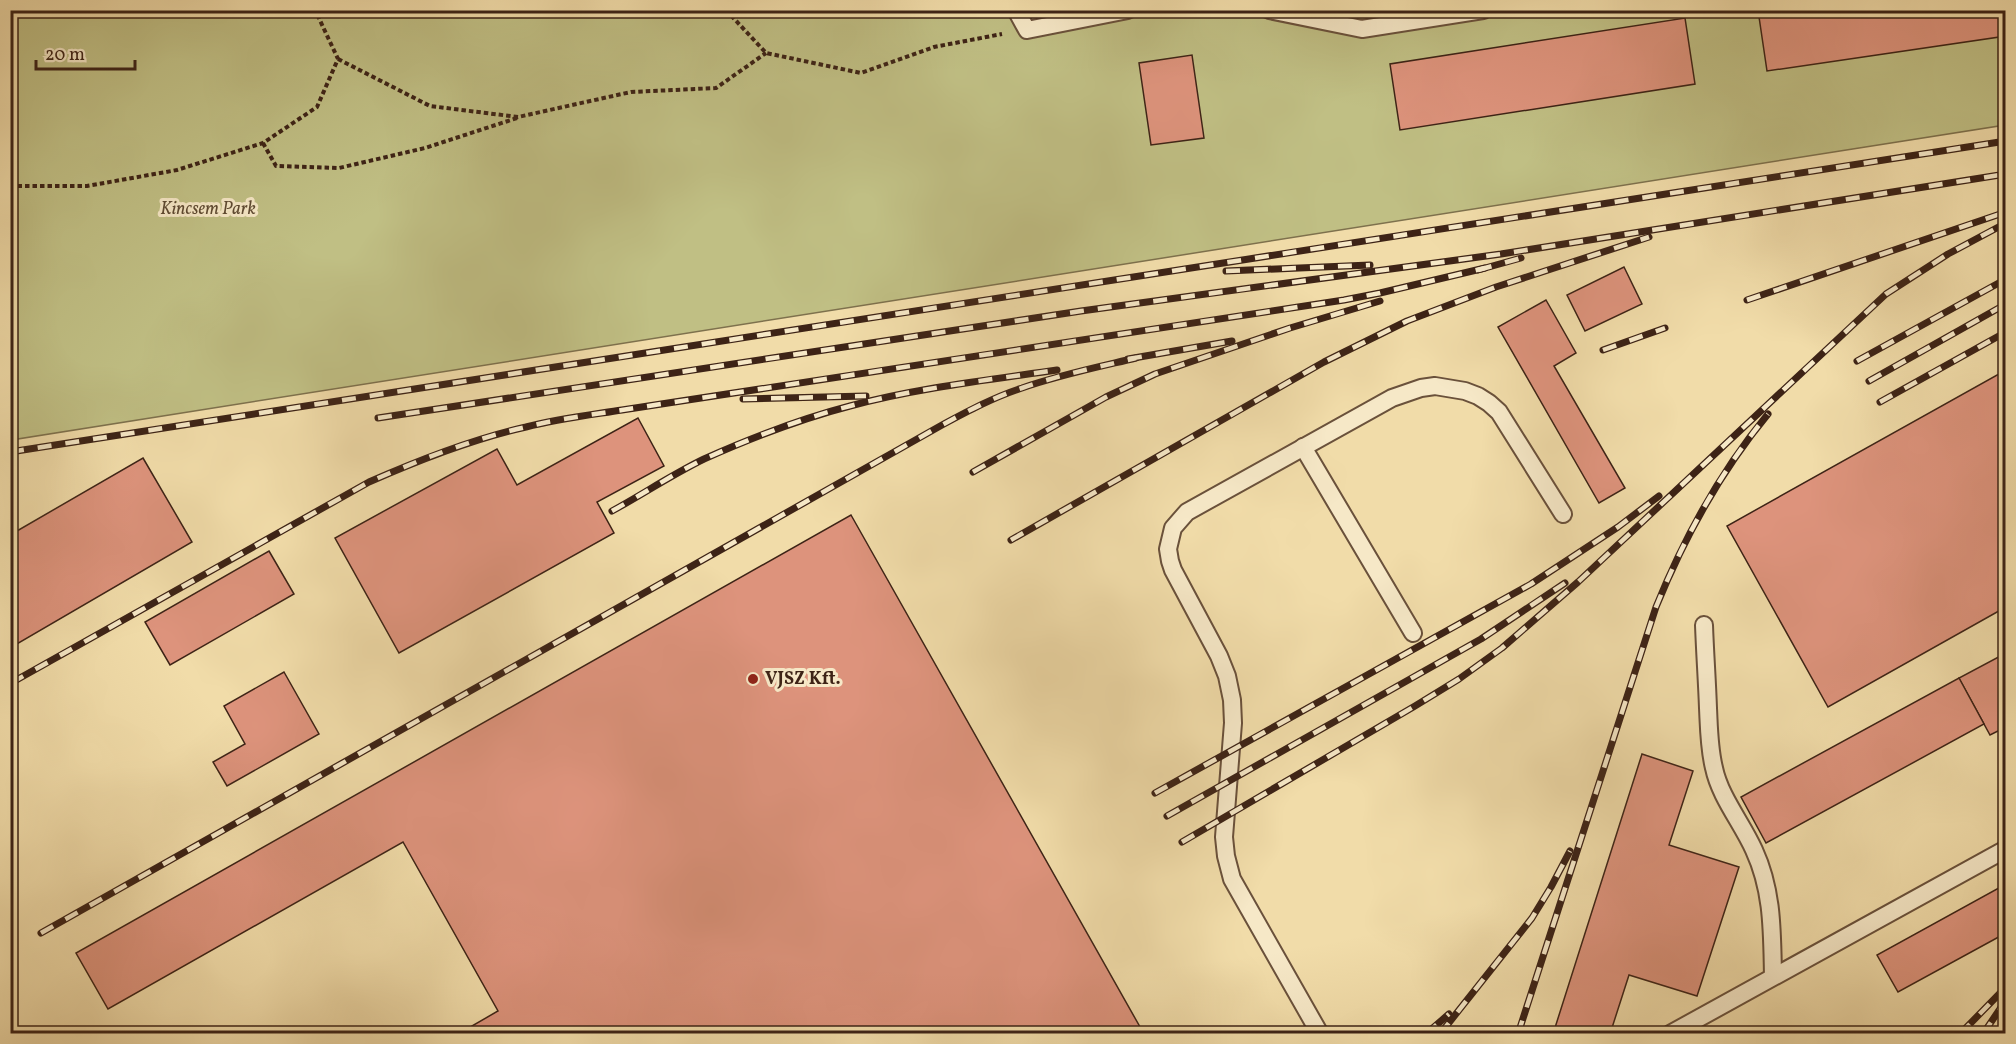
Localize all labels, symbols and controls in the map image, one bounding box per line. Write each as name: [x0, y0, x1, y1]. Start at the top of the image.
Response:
scale bar: [36, 33, 135, 71]
text: 20 m: [45, 43, 85, 68]
park label: Kincsem Park: [160, 197, 256, 222]
place label: VJSZ Kft.: [765, 667, 841, 692]
marker: VJSZ Kft.: [746, 672, 760, 686]

